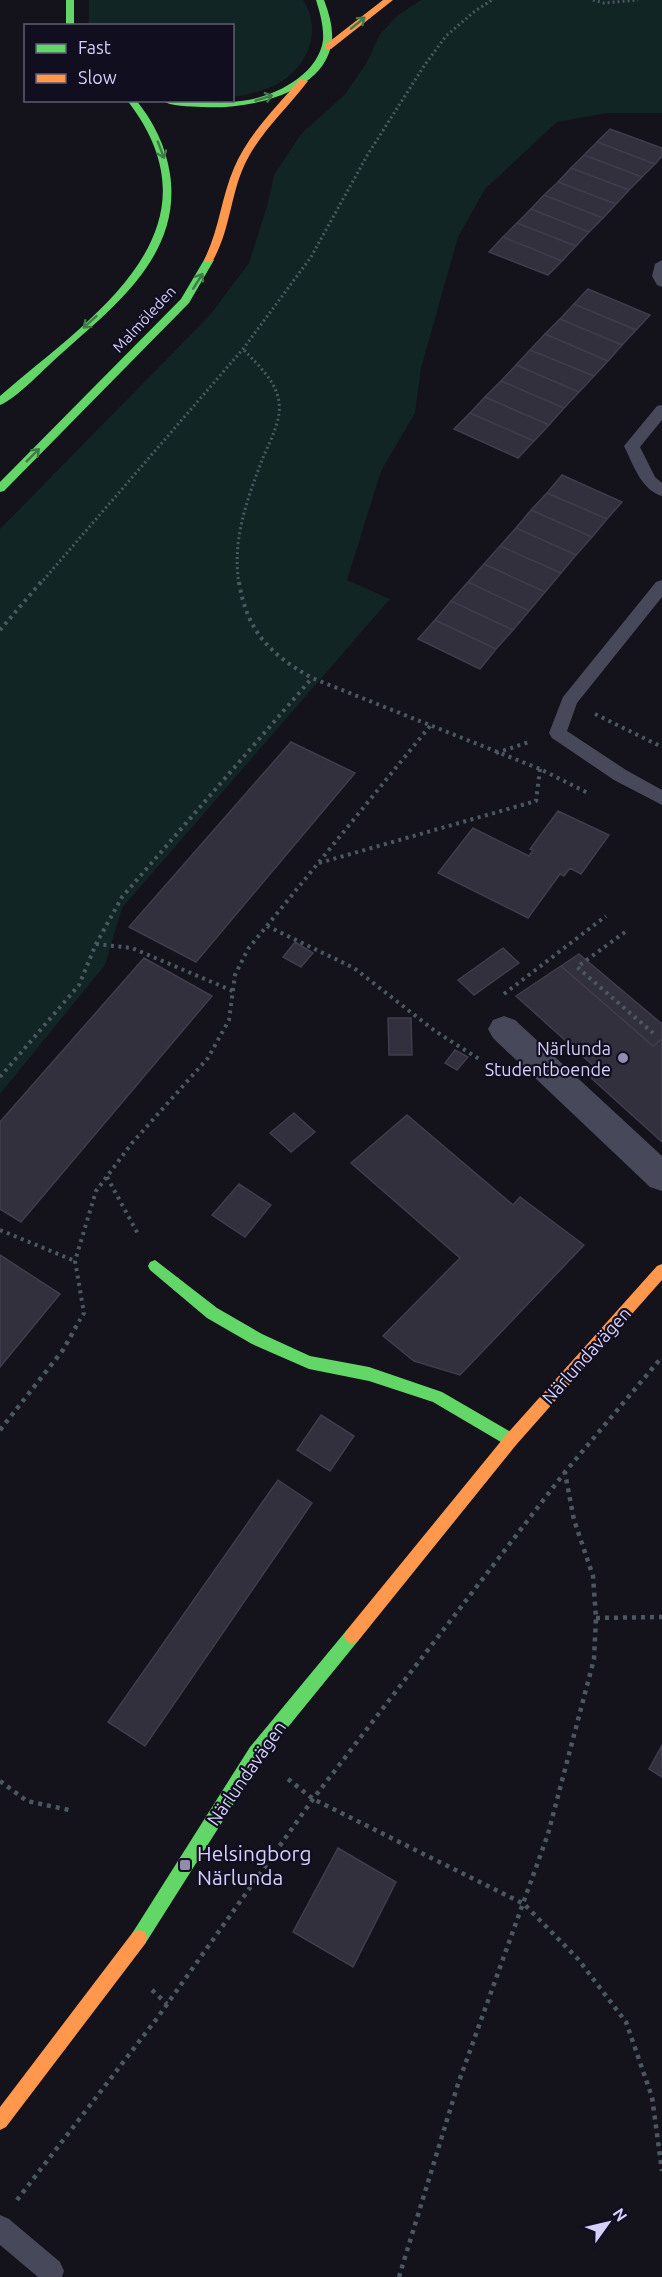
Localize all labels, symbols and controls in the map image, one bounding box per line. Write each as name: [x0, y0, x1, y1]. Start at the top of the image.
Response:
one-way arrow: [350, 17, 366, 30]
legend: [24, 24, 234, 102]
text: Fast: [78, 37, 111, 57]
text: Slow: [78, 67, 117, 87]
one-way arrow: [254, 92, 273, 103]
one-way arrow: [156, 140, 167, 159]
one-way arrow: [193, 273, 205, 290]
street label: Malmöleden: [109, 282, 179, 356]
one-way arrow: [83, 315, 98, 329]
one-way arrow: [26, 448, 41, 463]
place label: Närlunda Studentboende: [485, 1038, 611, 1079]
marker: Närlunda Studentboende: [616, 1051, 630, 1065]
street label: Närlundavägen: [538, 1303, 634, 1407]
street label: Närlundavägen: [203, 1717, 289, 1829]
place label: Helsingborg Närlunda: [197, 1841, 312, 1889]
marker: Helsingborg Närlunda: [178, 1858, 192, 1872]
north arrow: [578, 2193, 638, 2253]
text: N: [610, 2205, 631, 2225]

